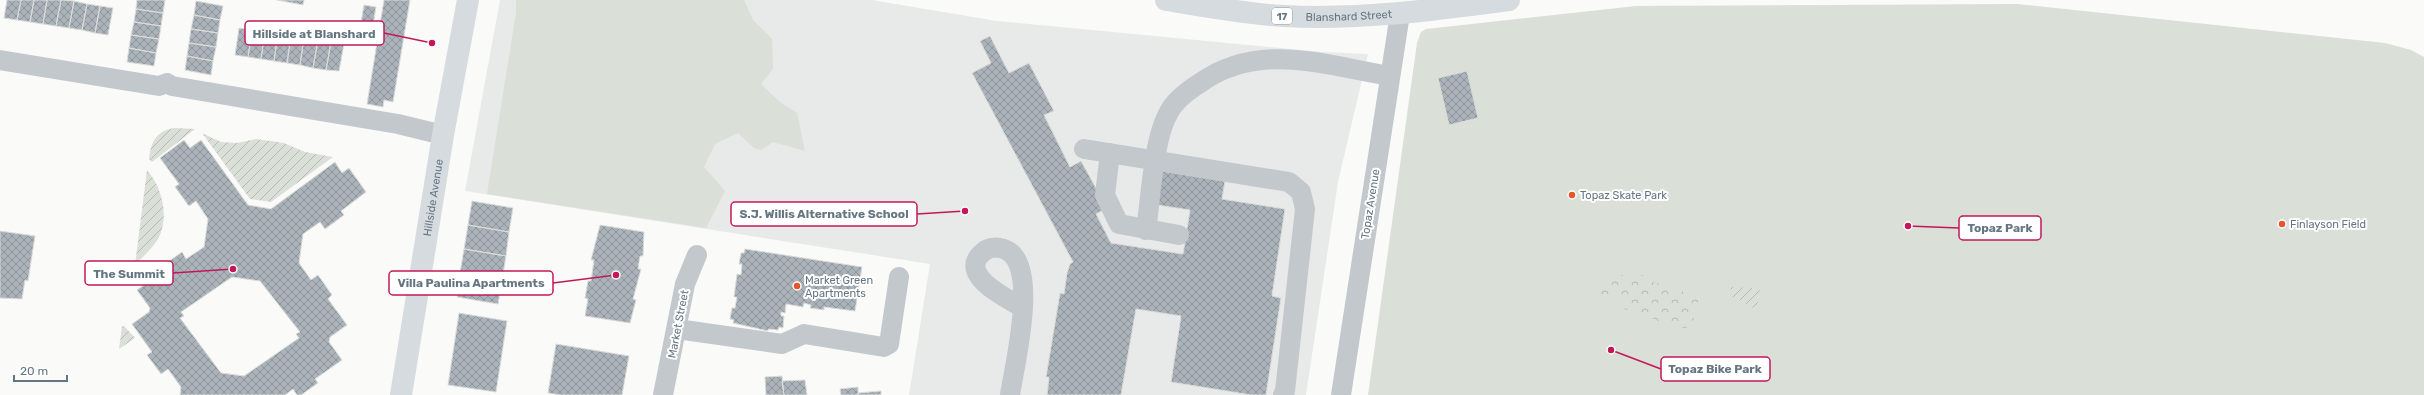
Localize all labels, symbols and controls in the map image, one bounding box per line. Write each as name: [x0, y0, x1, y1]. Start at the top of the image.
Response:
road number: 17: [1272, 8, 1292, 24]
street label: Blanshard Street: [1306, 8, 1393, 24]
callout: Hillside at Blanshard: [245, 21, 384, 45]
text: Hillside at Blanshard: [253, 27, 375, 41]
street label: Hillside Avenue: [421, 158, 446, 237]
street label: Topaz Avenue: [1359, 168, 1382, 240]
place label: Topaz Skate Park: [1580, 189, 1667, 202]
marker: Topaz Skate Park: [1567, 190, 1577, 200]
callout: S.J. Willis Alternative School: [731, 202, 917, 226]
text: S.J. Willis Alternative School: [739, 207, 909, 221]
callout: Topaz Park: [1959, 216, 2041, 240]
place label: Finlayson Field: [2290, 218, 2366, 231]
marker: Finlayson Field: [2277, 219, 2287, 229]
text: Topaz Park: [1967, 221, 2033, 235]
callout: The Summit: [85, 261, 173, 285]
text: The Summit: [93, 267, 165, 281]
callout: Villa Paulina Apartments: [389, 271, 553, 295]
place label: Market Green Apartments: [805, 274, 873, 300]
text: Villa Paulina Apartments: [397, 276, 545, 290]
marker: Market Green Apartments: [792, 281, 802, 291]
street label: Market Street: [665, 288, 692, 359]
scale bar: [14, 357, 67, 383]
callout: Topaz Bike Park: [1661, 357, 1770, 381]
text: Topaz Bike Park: [1668, 362, 1762, 376]
text: 20 m: [20, 364, 48, 378]

